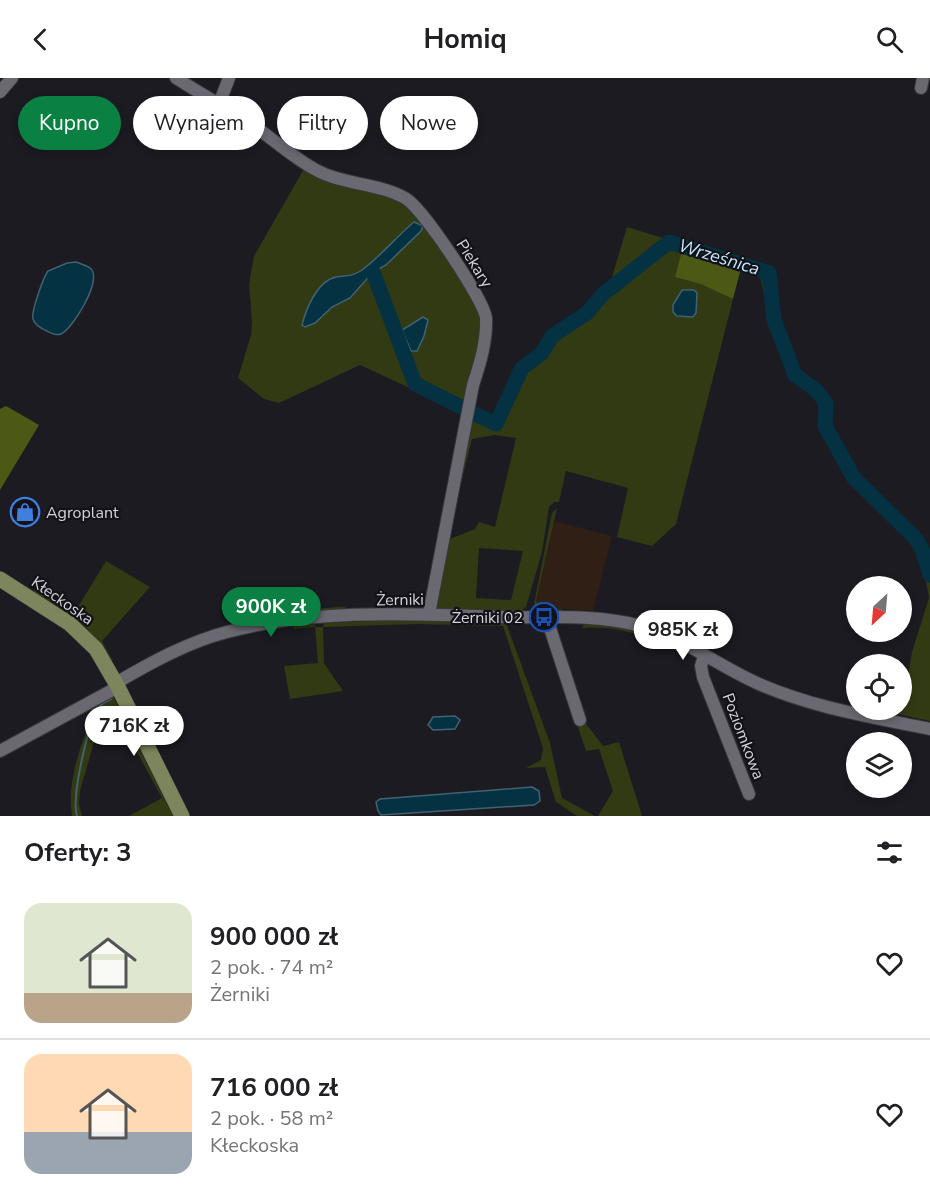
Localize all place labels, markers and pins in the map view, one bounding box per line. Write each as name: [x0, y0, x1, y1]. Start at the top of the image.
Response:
shop icon: Agroplant: [9, 496, 41, 528]
place label: Agroplant: [46, 502, 119, 524]
pin: 900K zł: [216, 587, 326, 638]
bus stop icon: Żerniki 02: [528, 601, 560, 633]
place label: Żerniki 02: [452, 607, 523, 629]
pin: 985K zł: [628, 610, 738, 661]
pin: 716K zł: [79, 706, 189, 757]

